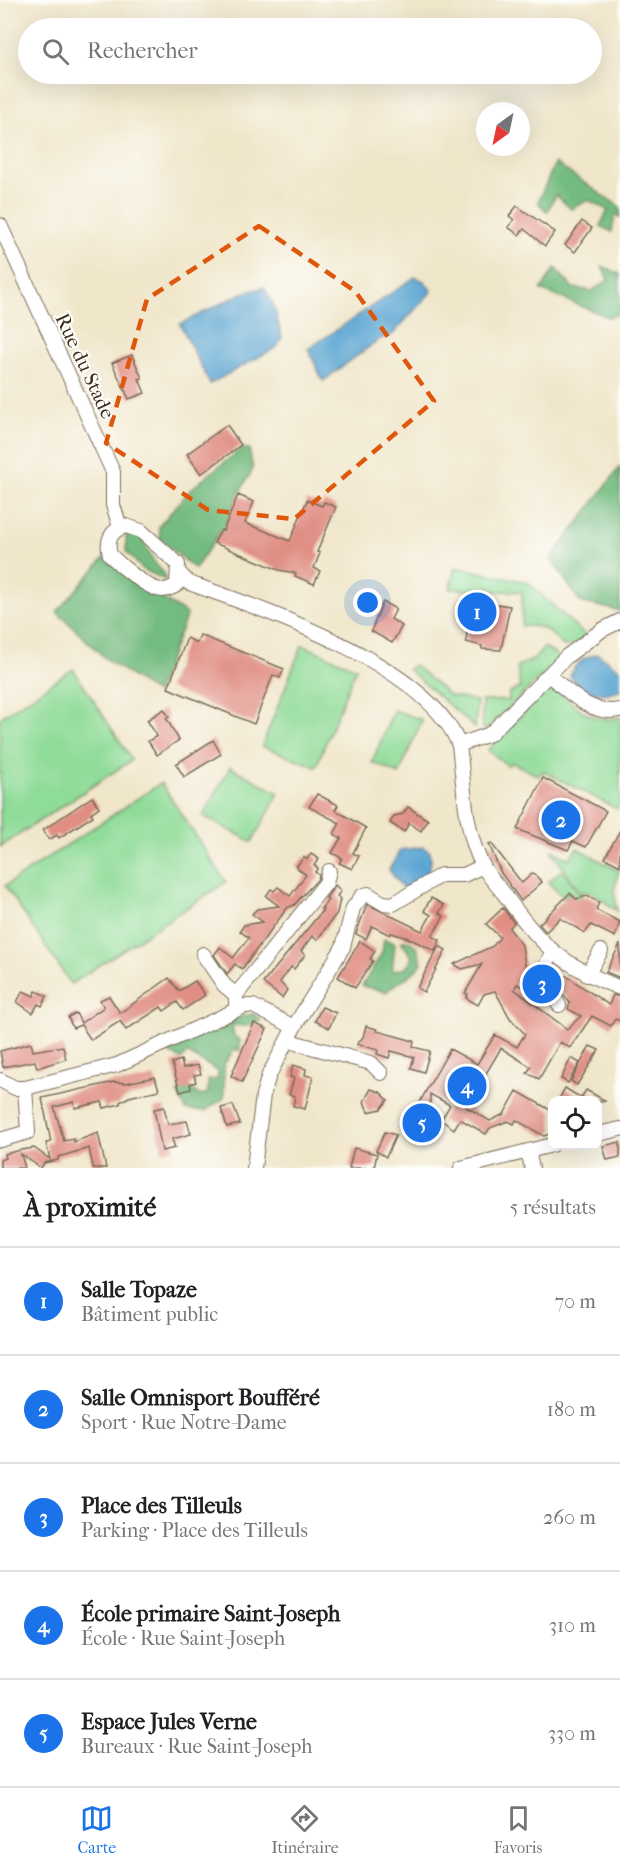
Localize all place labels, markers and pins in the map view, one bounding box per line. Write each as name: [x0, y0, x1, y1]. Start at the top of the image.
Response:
pin: 1: [458, 590, 496, 634]
pin: 2: [542, 798, 580, 842]
pin: 3: [522, 962, 562, 1006]
pin: 4: [448, 1064, 486, 1108]
pin: 5: [402, 1100, 442, 1146]

